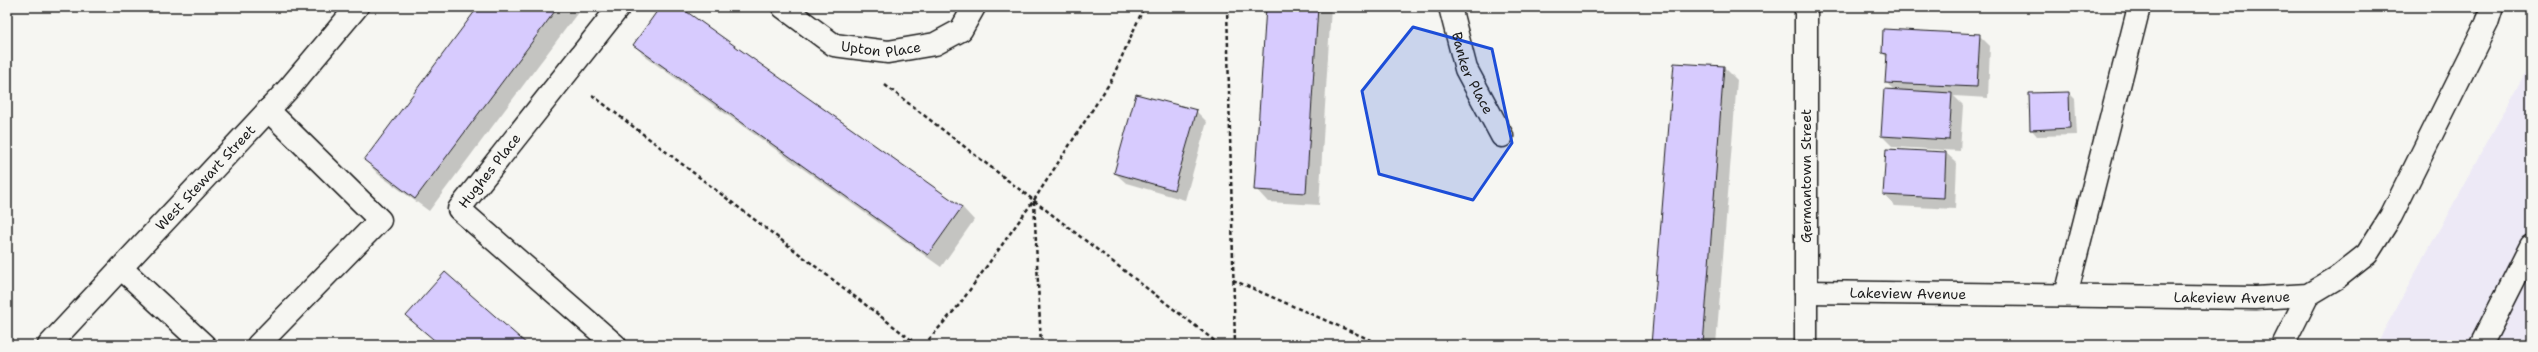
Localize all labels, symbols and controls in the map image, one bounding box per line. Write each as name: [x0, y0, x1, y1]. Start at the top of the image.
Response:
street label: Banker Place: [1448, 30, 1498, 117]
street label: Upton Place: [840, 37, 922, 61]
street label: Germantown Street: [1797, 109, 1815, 243]
street label: West Stewart Street: [152, 121, 259, 234]
street label: Hughes Place: [454, 129, 525, 212]
street label: Lakeview Avenue: [1850, 284, 1967, 303]
street label: Lakeview Avenue: [2173, 287, 2291, 307]

